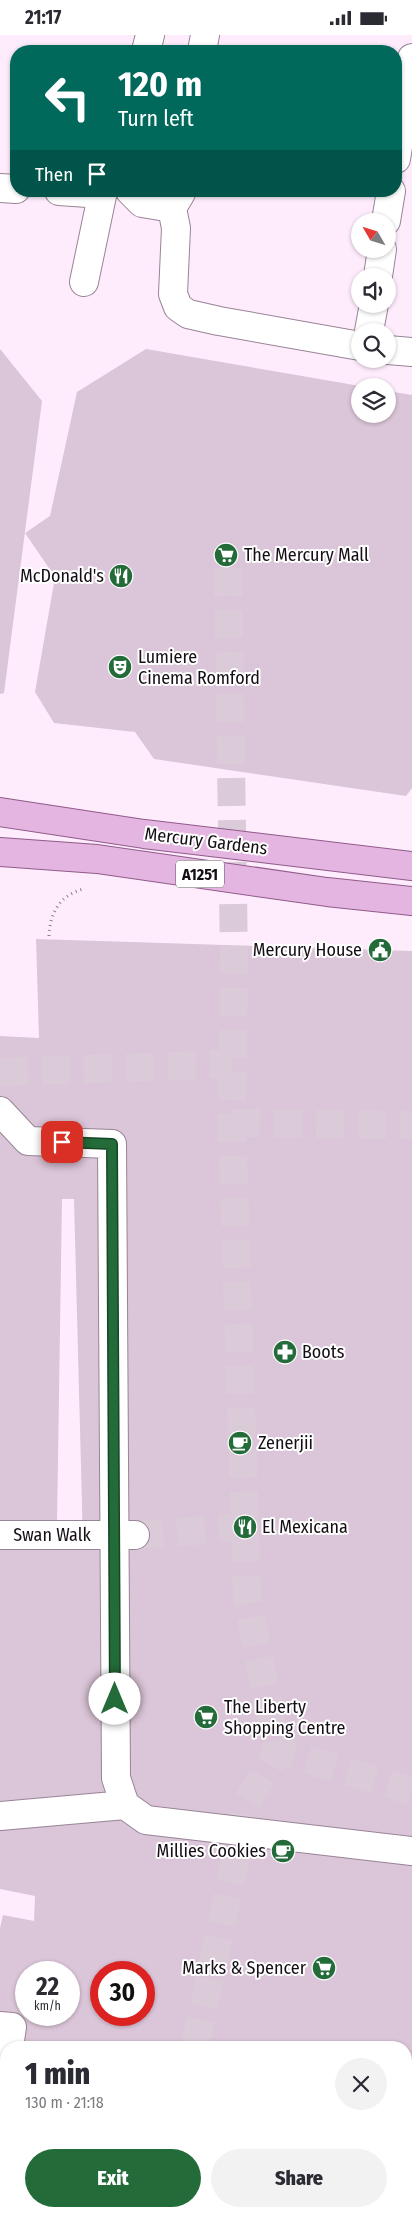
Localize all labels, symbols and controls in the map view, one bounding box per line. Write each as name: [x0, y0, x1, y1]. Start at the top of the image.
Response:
text: 21:17: [25, 6, 61, 29]
text: 120 m: [118, 63, 202, 105]
icon: left: [35, 65, 100, 130]
text: Turn left: [118, 105, 194, 132]
icon: arrive: [83, 160, 111, 188]
text: Then: [35, 163, 73, 186]
north arrow: [351, 213, 396, 257]
map controls: [351, 213, 396, 423]
button: sound: [351, 268, 396, 313]
button: search: [351, 323, 396, 368]
button: layers: [351, 378, 396, 423]
supermarket icon: The Mercury Mall: [213, 542, 239, 568]
place label: The Mercury Mall: [244, 544, 369, 566]
restaurant icon: McDonald's: [108, 563, 134, 589]
place label: McDonald's: [20, 565, 104, 587]
place label: Lumiere Cinema Romford: [138, 646, 260, 689]
theatre icon: Lumiere Cinema Romford: [107, 654, 133, 680]
street label: Mercury Gardens: [143, 823, 269, 859]
road number: A1251: [176, 861, 224, 887]
public building icon: Mercury House: [367, 937, 393, 963]
place label: Mercury House: [253, 939, 362, 961]
pin: [41, 1121, 83, 1163]
icon: arrive: [48, 1128, 76, 1156]
pharmacy icon: Boots: [272, 1339, 298, 1365]
place label: Boots: [302, 1341, 345, 1363]
cafe icon: Zenerjii: [227, 1430, 253, 1456]
place label: Zenerjii: [258, 1432, 313, 1454]
restaurant icon: El Mexicana: [232, 1514, 258, 1540]
place label: El Mexicana: [262, 1516, 348, 1538]
street label: Swan Walk: [13, 1524, 91, 1546]
position arrow: [88, 1672, 140, 1724]
place label: The Liberty Shopping Centre: [224, 1696, 346, 1739]
supermarket icon: The Liberty Shopping Centre: [193, 1704, 219, 1730]
cafe icon: Millies Cookies: [270, 1838, 296, 1864]
place label: Millies Cookies: [157, 1840, 266, 1862]
supermarket icon: Marks & Spencer: [311, 1955, 337, 1981]
place label: Marks & Spencer: [182, 1957, 307, 1979]
speed limit sign: 30: [90, 1961, 155, 2026]
text: 22: [36, 1972, 59, 2002]
text: km/h: [34, 1999, 61, 2013]
text: 1 min: [25, 2056, 90, 2092]
button: close: [335, 2058, 387, 2110]
text: 130 m · 21:18: [25, 2093, 104, 2112]
button: Exit: [25, 2149, 201, 2207]
button: Share: [211, 2149, 387, 2207]

